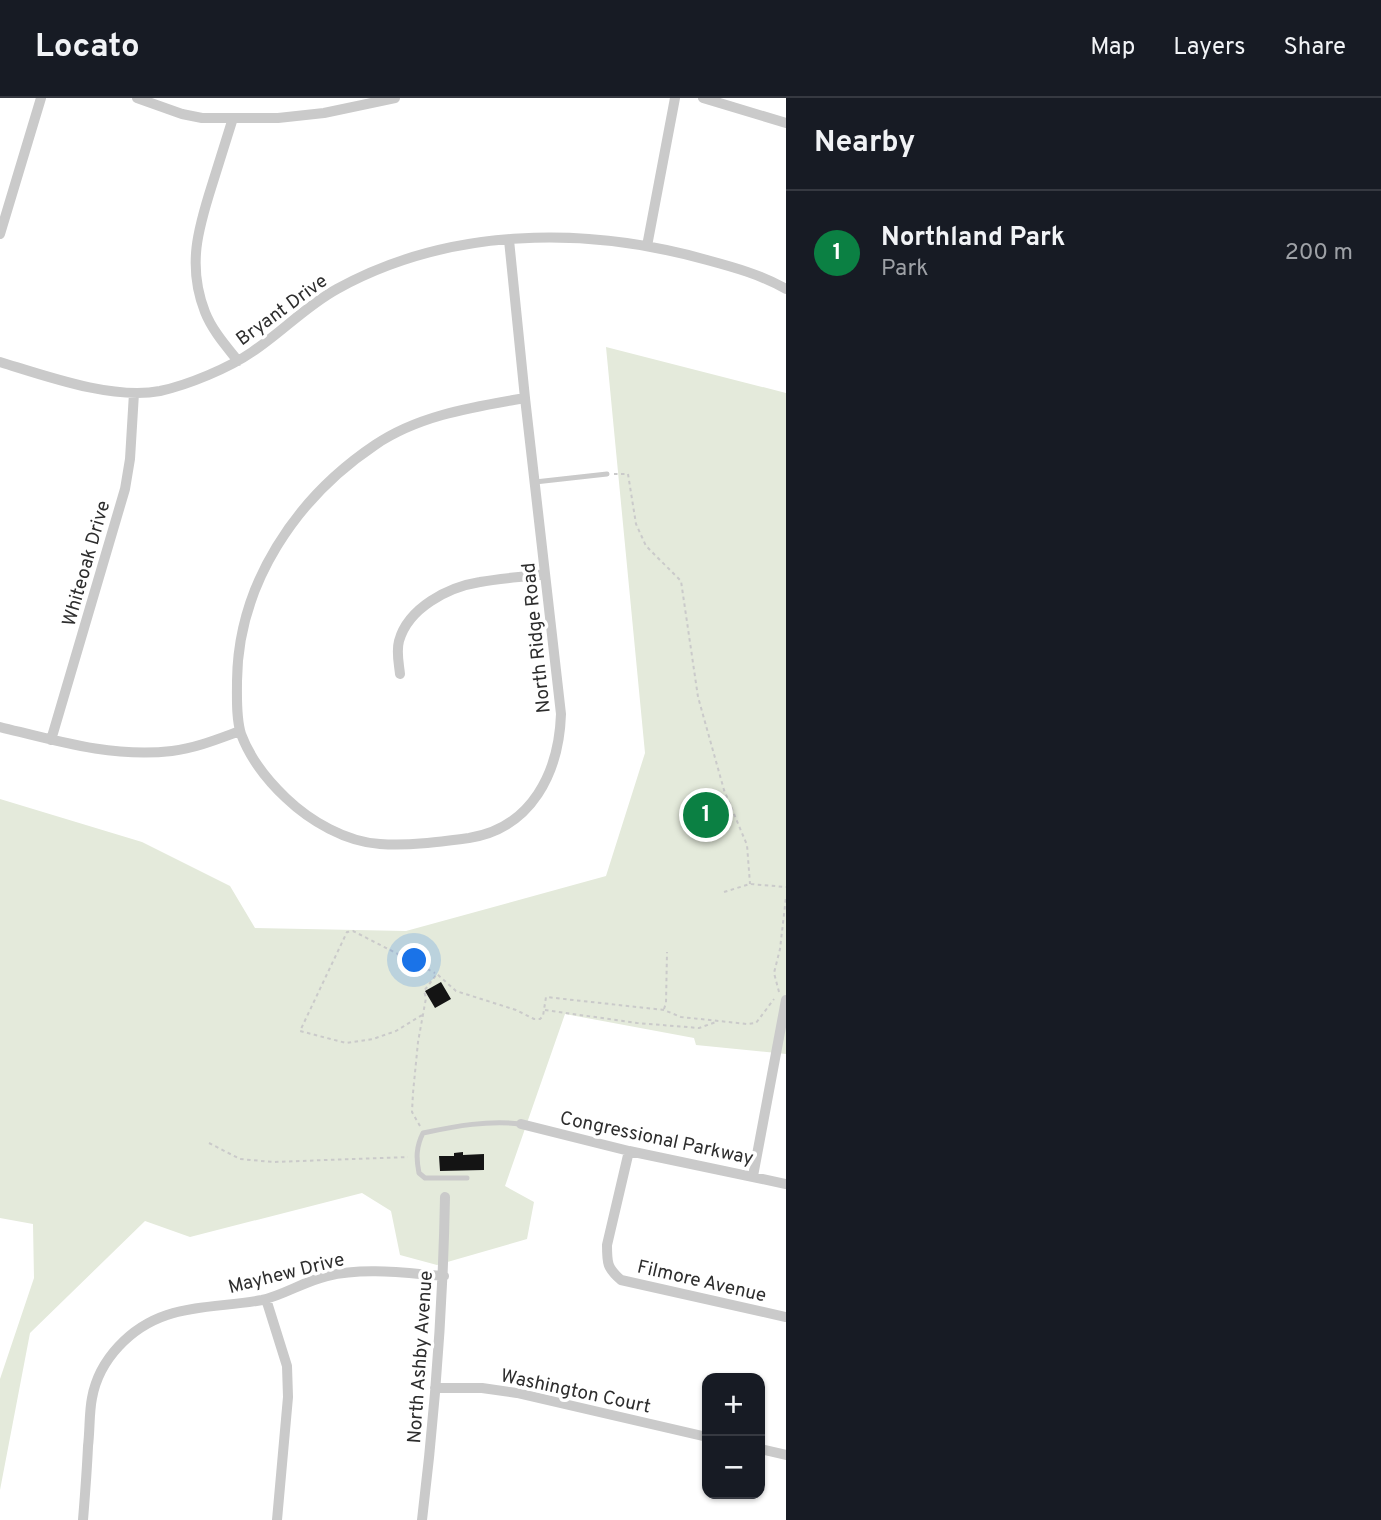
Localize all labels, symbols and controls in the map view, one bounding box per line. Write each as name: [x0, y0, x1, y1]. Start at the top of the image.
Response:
text: Locato: [35, 27, 140, 69]
text: Map: [1090, 33, 1135, 63]
text: Layers: [1173, 33, 1245, 63]
text: Share: [1283, 33, 1346, 63]
text: Nearby: [814, 125, 915, 162]
text: Northland Park: [881, 222, 1065, 255]
text: 1: [832, 239, 842, 268]
text: 200 m: [1285, 239, 1353, 268]
text: Park: [881, 255, 928, 284]
street label: Bryant Drive: [232, 269, 333, 352]
street label: Whiteoak Drive: [58, 498, 116, 629]
street label: North Ridge Road: [517, 561, 557, 714]
pin: 1: [683, 789, 729, 841]
your location: [397, 943, 431, 977]
street label: Congressional Parkway: [558, 1107, 756, 1171]
street label: Mayhew Drive: [226, 1248, 347, 1300]
street label: Filmore Avenue: [635, 1255, 768, 1308]
street label: North Ashby Avenue: [403, 1270, 439, 1444]
street label: Washington Court: [498, 1364, 653, 1420]
map controls: [702, 1373, 765, 1499]
button: +: [702, 1373, 765, 1436]
button: −: [702, 1436, 765, 1499]

